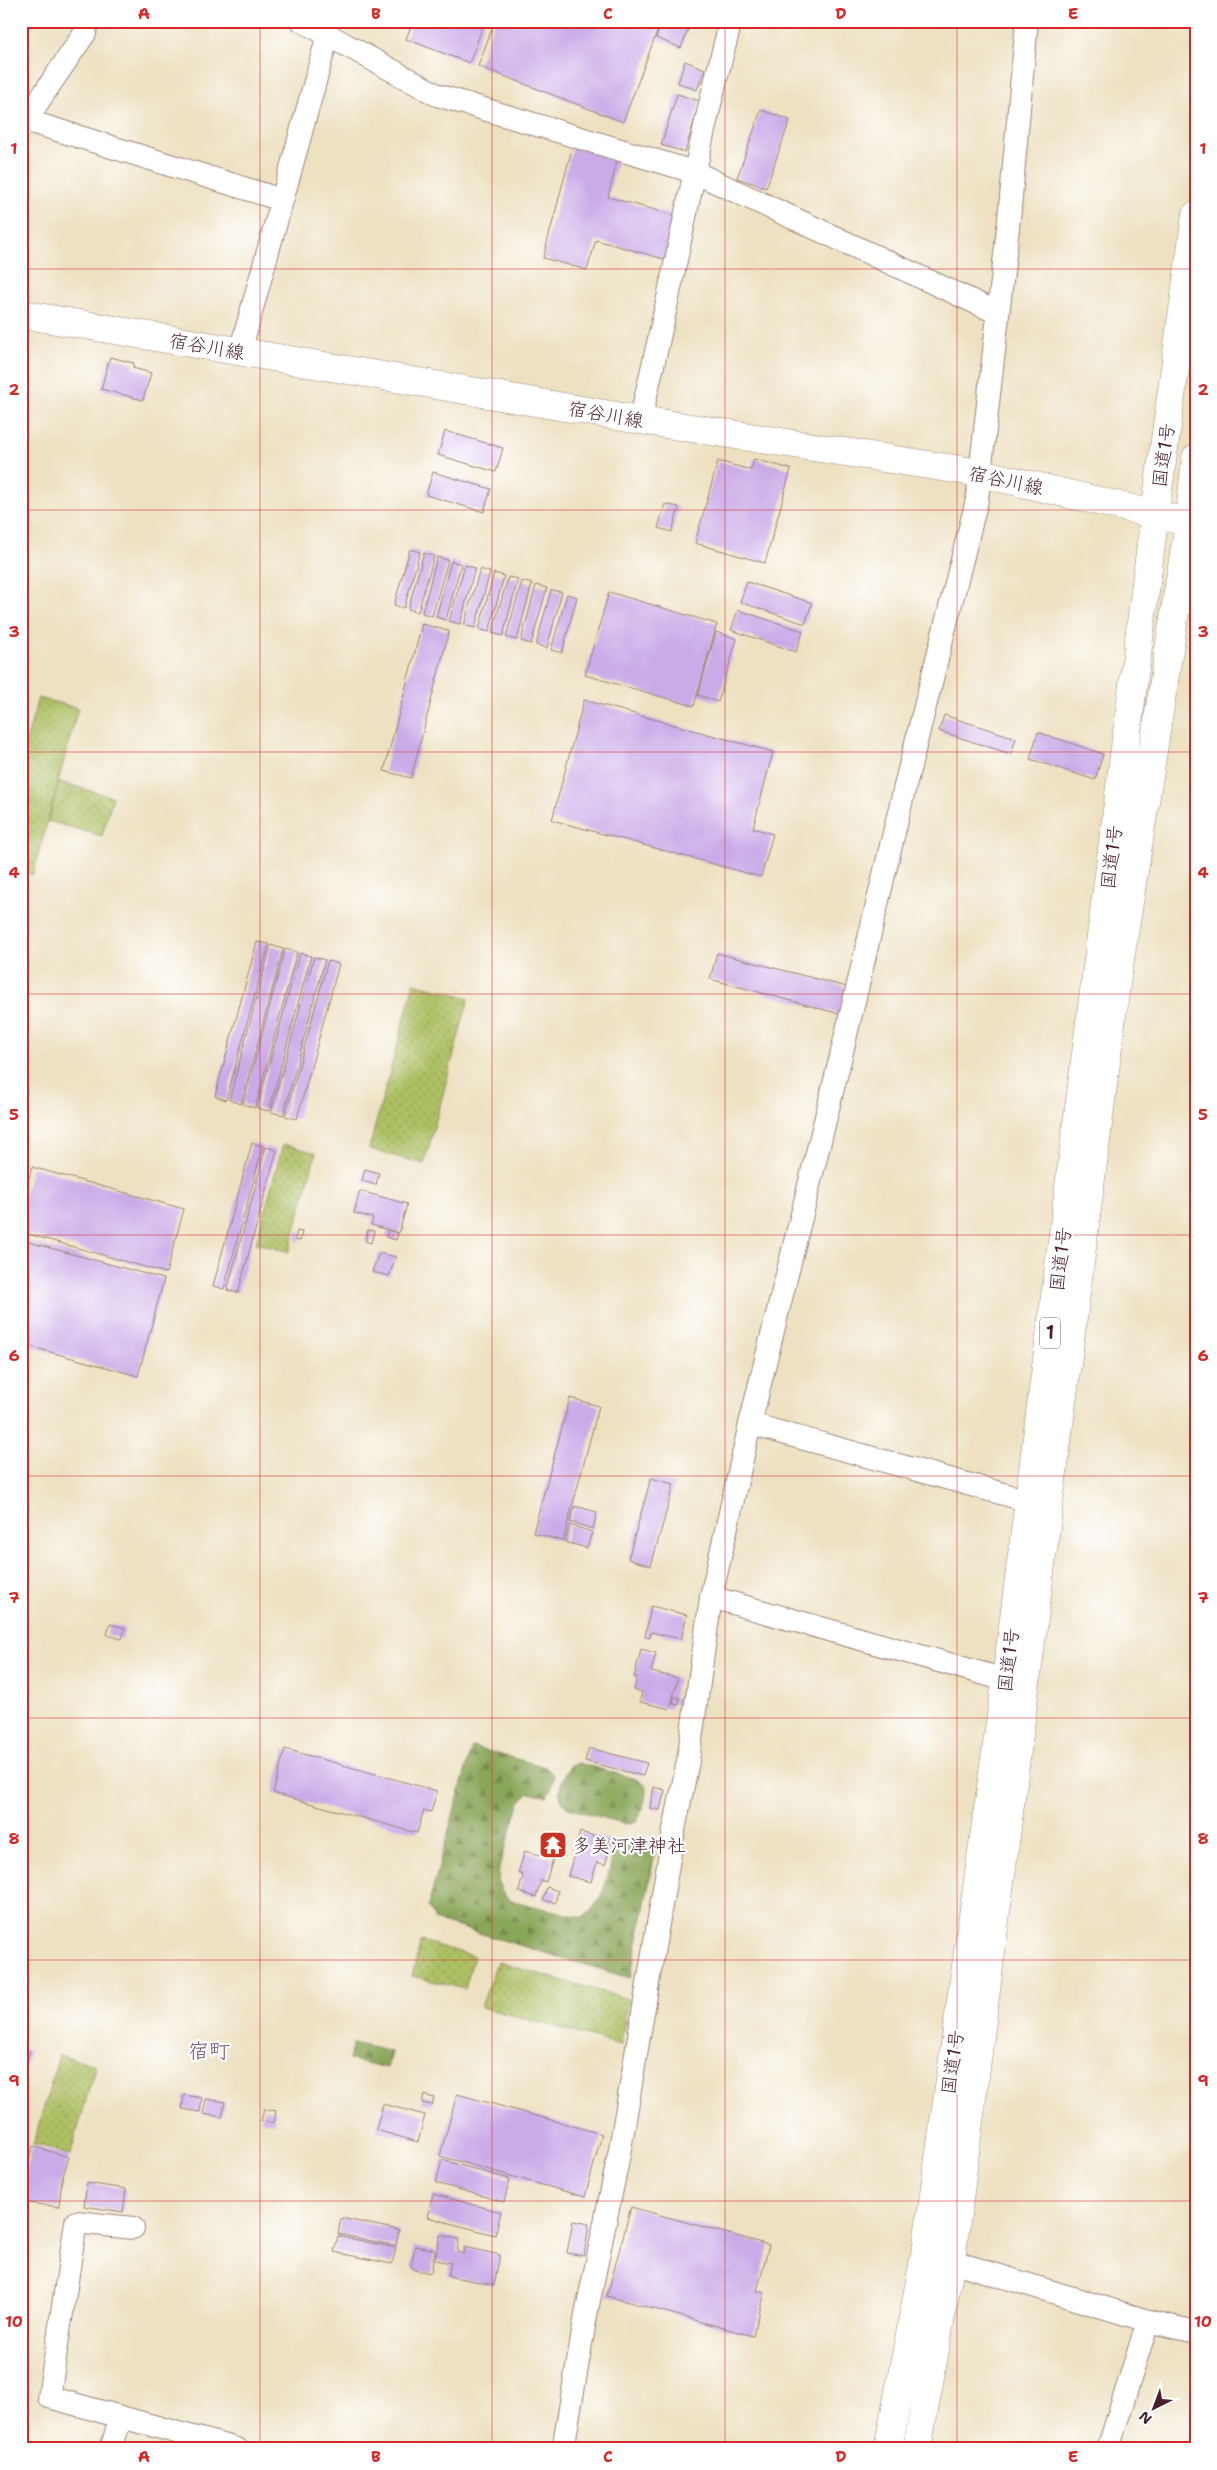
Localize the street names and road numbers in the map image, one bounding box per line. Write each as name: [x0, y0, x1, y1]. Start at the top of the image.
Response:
street label: 宿谷川線: [167, 328, 247, 365]
street label: 宿谷川線: [566, 396, 646, 433]
street label: 国道1号: [1147, 421, 1180, 489]
street label: 宿谷川線: [966, 460, 1046, 501]
street label: 国道1号: [1095, 823, 1128, 891]
street label: 国道1号: [1044, 1225, 1077, 1293]
road number: 1: [1040, 1318, 1060, 1349]
street label: 国道1号: [992, 1626, 1025, 1694]
street label: 国道1号: [936, 2028, 969, 2096]

